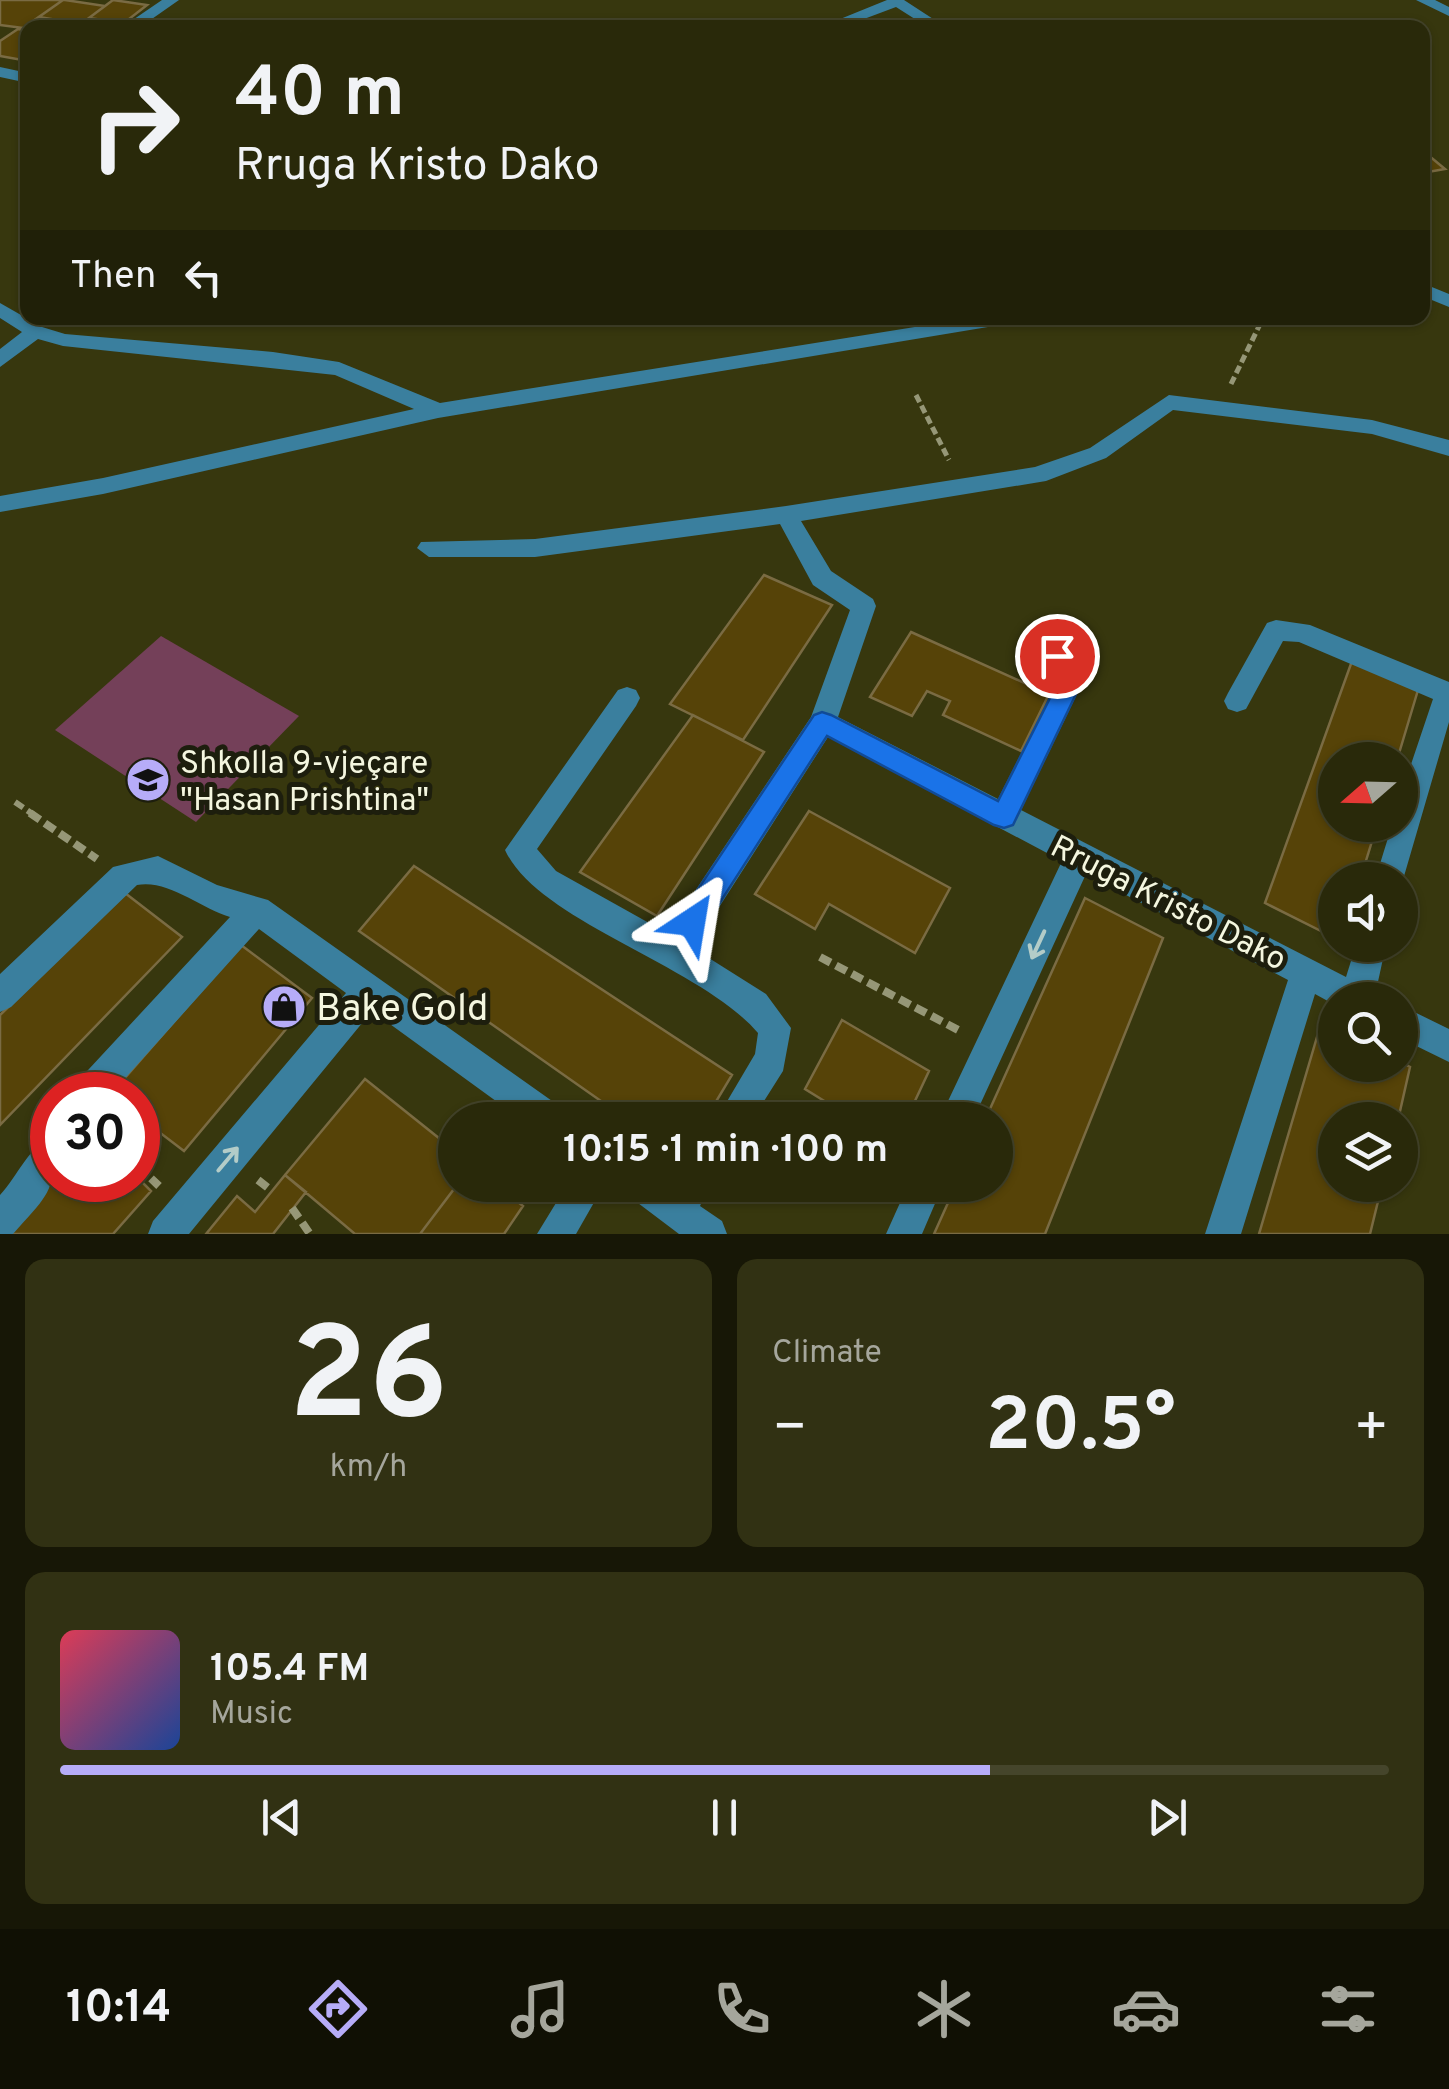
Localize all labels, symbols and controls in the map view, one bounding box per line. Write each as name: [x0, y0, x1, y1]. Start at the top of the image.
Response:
text: 40 m: [235, 52, 405, 141]
icon: right: [70, 60, 200, 190]
text: Rruga Kristo Dako: [235, 139, 600, 196]
icon: left: [176, 250, 231, 305]
text: Then: [70, 253, 156, 302]
pin: [1015, 614, 1100, 699]
icon: arrive: [1030, 629, 1085, 684]
north arrow: [1318, 742, 1418, 842]
map controls: [1318, 742, 1418, 1202]
place label: Shkolla 9-vjeçare "Hasan Prishtina": [180, 745, 429, 822]
school or university icon: Shkolla 9-vjeçare "Hasan Prishtina": [125, 757, 171, 803]
street label: Rruga Kristo Dako: [1043, 828, 1292, 981]
button: sound: [1318, 862, 1418, 962]
position arrow: [640, 870, 744, 974]
one-way arrow: [1028, 929, 1046, 960]
button: search: [1318, 982, 1418, 1082]
shop icon: Bake Gold: [261, 984, 307, 1030]
place label: Bake Gold: [316, 986, 488, 1035]
speed limit sign: 30: [30, 1072, 160, 1202]
button: layers: [1318, 1102, 1418, 1202]
text: 10:15 · 1 min · 100 m: [563, 1127, 888, 1176]
one-way arrow: [217, 1146, 239, 1172]
text: 26: [289, 1300, 448, 1465]
text: Climate: [772, 1334, 882, 1374]
text: 20.5°: [985, 1382, 1176, 1477]
text: −: [772, 1395, 807, 1465]
text: +: [1354, 1395, 1389, 1465]
text: km/h: [330, 1448, 407, 1488]
text: 105.4 FM: [210, 1646, 369, 1695]
text: Music: [210, 1695, 293, 1735]
icon: previous: [254, 1790, 309, 1845]
icon: pause: [697, 1790, 752, 1845]
icon: next: [1140, 1790, 1195, 1845]
icon: directions: [303, 1974, 373, 2044]
icon: music: [505, 1974, 575, 2044]
icon: phone: [707, 1974, 777, 2044]
icon: climate: [909, 1974, 979, 2044]
icon: car: [1111, 1974, 1181, 2044]
icon: filters: [1313, 1974, 1383, 2044]
text: 10:14: [66, 1981, 171, 2038]

